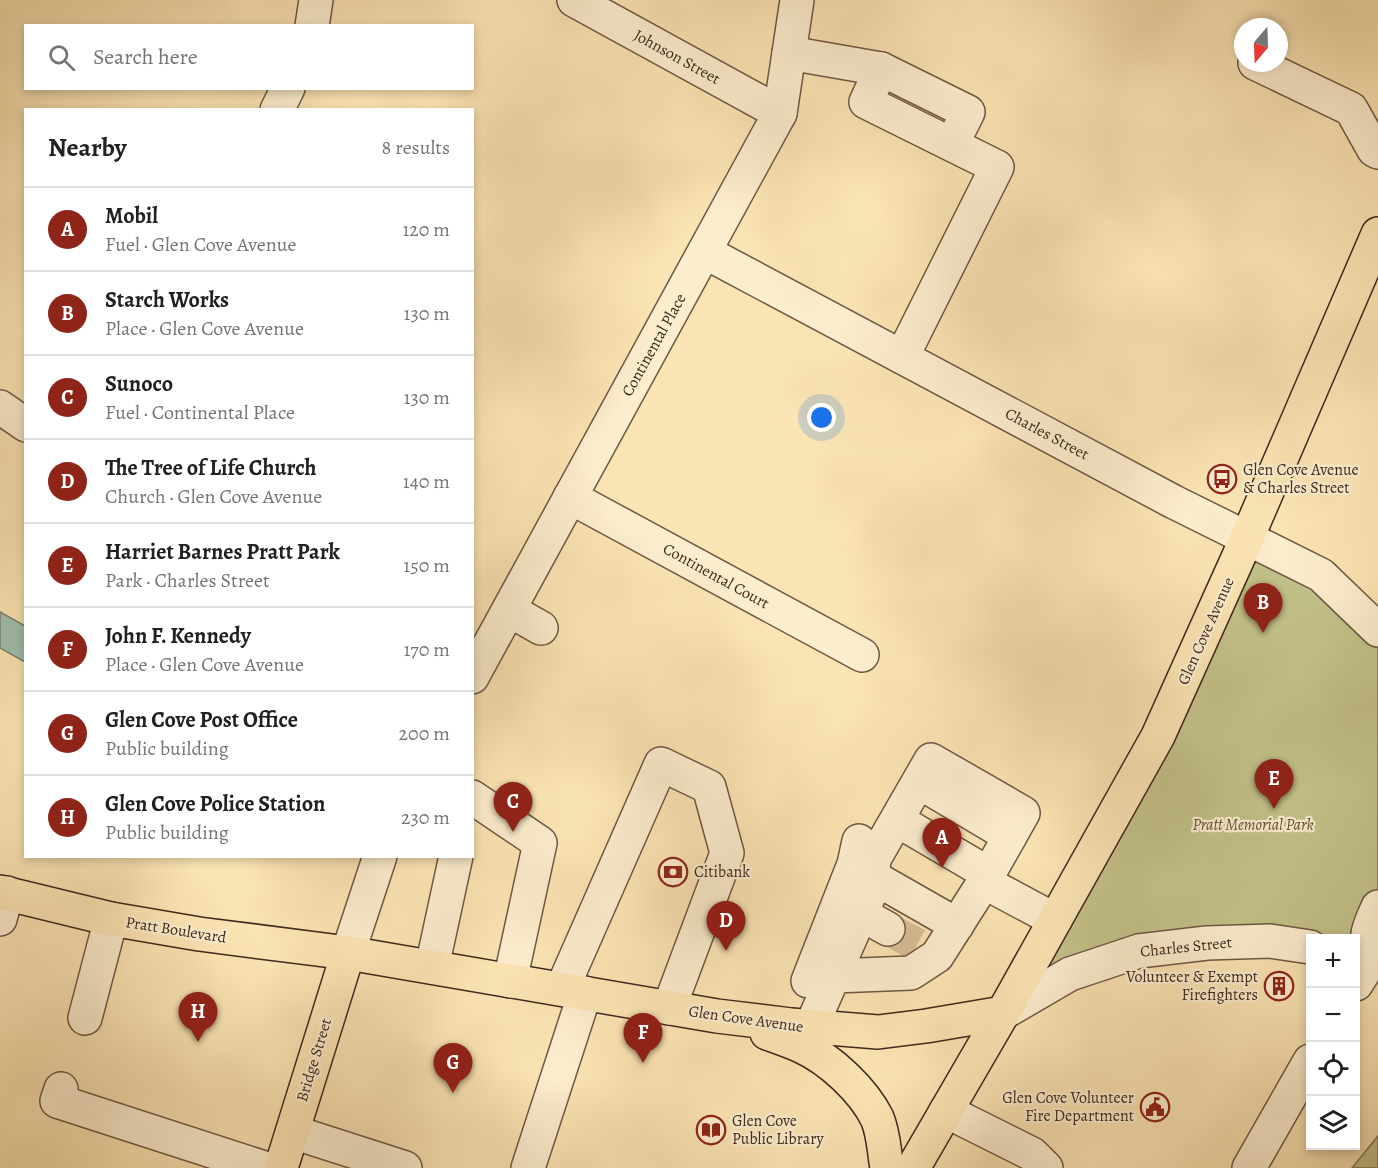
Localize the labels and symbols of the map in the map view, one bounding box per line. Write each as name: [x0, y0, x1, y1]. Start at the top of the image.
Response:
north arrow: [1234, 18, 1288, 72]
street label: Johnson Street: [630, 24, 724, 90]
street label: Continental Place: [617, 290, 691, 400]
your location: [807, 403, 836, 432]
street label: Charles Street: [1001, 403, 1093, 465]
place label: Glen Cove Avenue & Charles Street: [1243, 459, 1359, 499]
bus stop icon: Glen Cove Avenue & Charles Street: [1206, 463, 1238, 495]
street label: Continental Court: [659, 538, 773, 614]
street label: Glen Cove Avenue: [1172, 574, 1240, 688]
pin: B: [1244, 584, 1282, 633]
pin: E: [1254, 760, 1294, 809]
pin: C: [494, 782, 532, 832]
park label: Pratt Memorial Park: [1192, 814, 1314, 836]
pin: A: [922, 818, 962, 868]
bank icon: Citibank: [657, 856, 689, 888]
place label: Citibank: [694, 861, 750, 883]
pin: D: [706, 902, 746, 951]
street label: Pratt Boulevard: [124, 911, 228, 949]
street label: Charles Street: [1139, 931, 1233, 963]
place label: Volunteer & Exempt Firefighters: [1125, 966, 1258, 1006]
building icon: Volunteer & Exempt Firefighters: [1263, 970, 1295, 1002]
pin: H: [178, 992, 218, 1042]
street label: Glen Cove Avenue: [687, 1000, 805, 1038]
pin: F: [624, 1014, 662, 1063]
street label: Bridge Street: [291, 1016, 337, 1104]
pin: G: [434, 1044, 472, 1093]
place label: Glen Cove Volunteer Fire Department: [1002, 1087, 1134, 1127]
public building icon: Glen Cove Volunteer Fire Department: [1139, 1091, 1171, 1123]
place label: Glen Cove Public Library: [732, 1110, 825, 1150]
library icon: Glen Cove Public Library: [695, 1114, 727, 1146]

